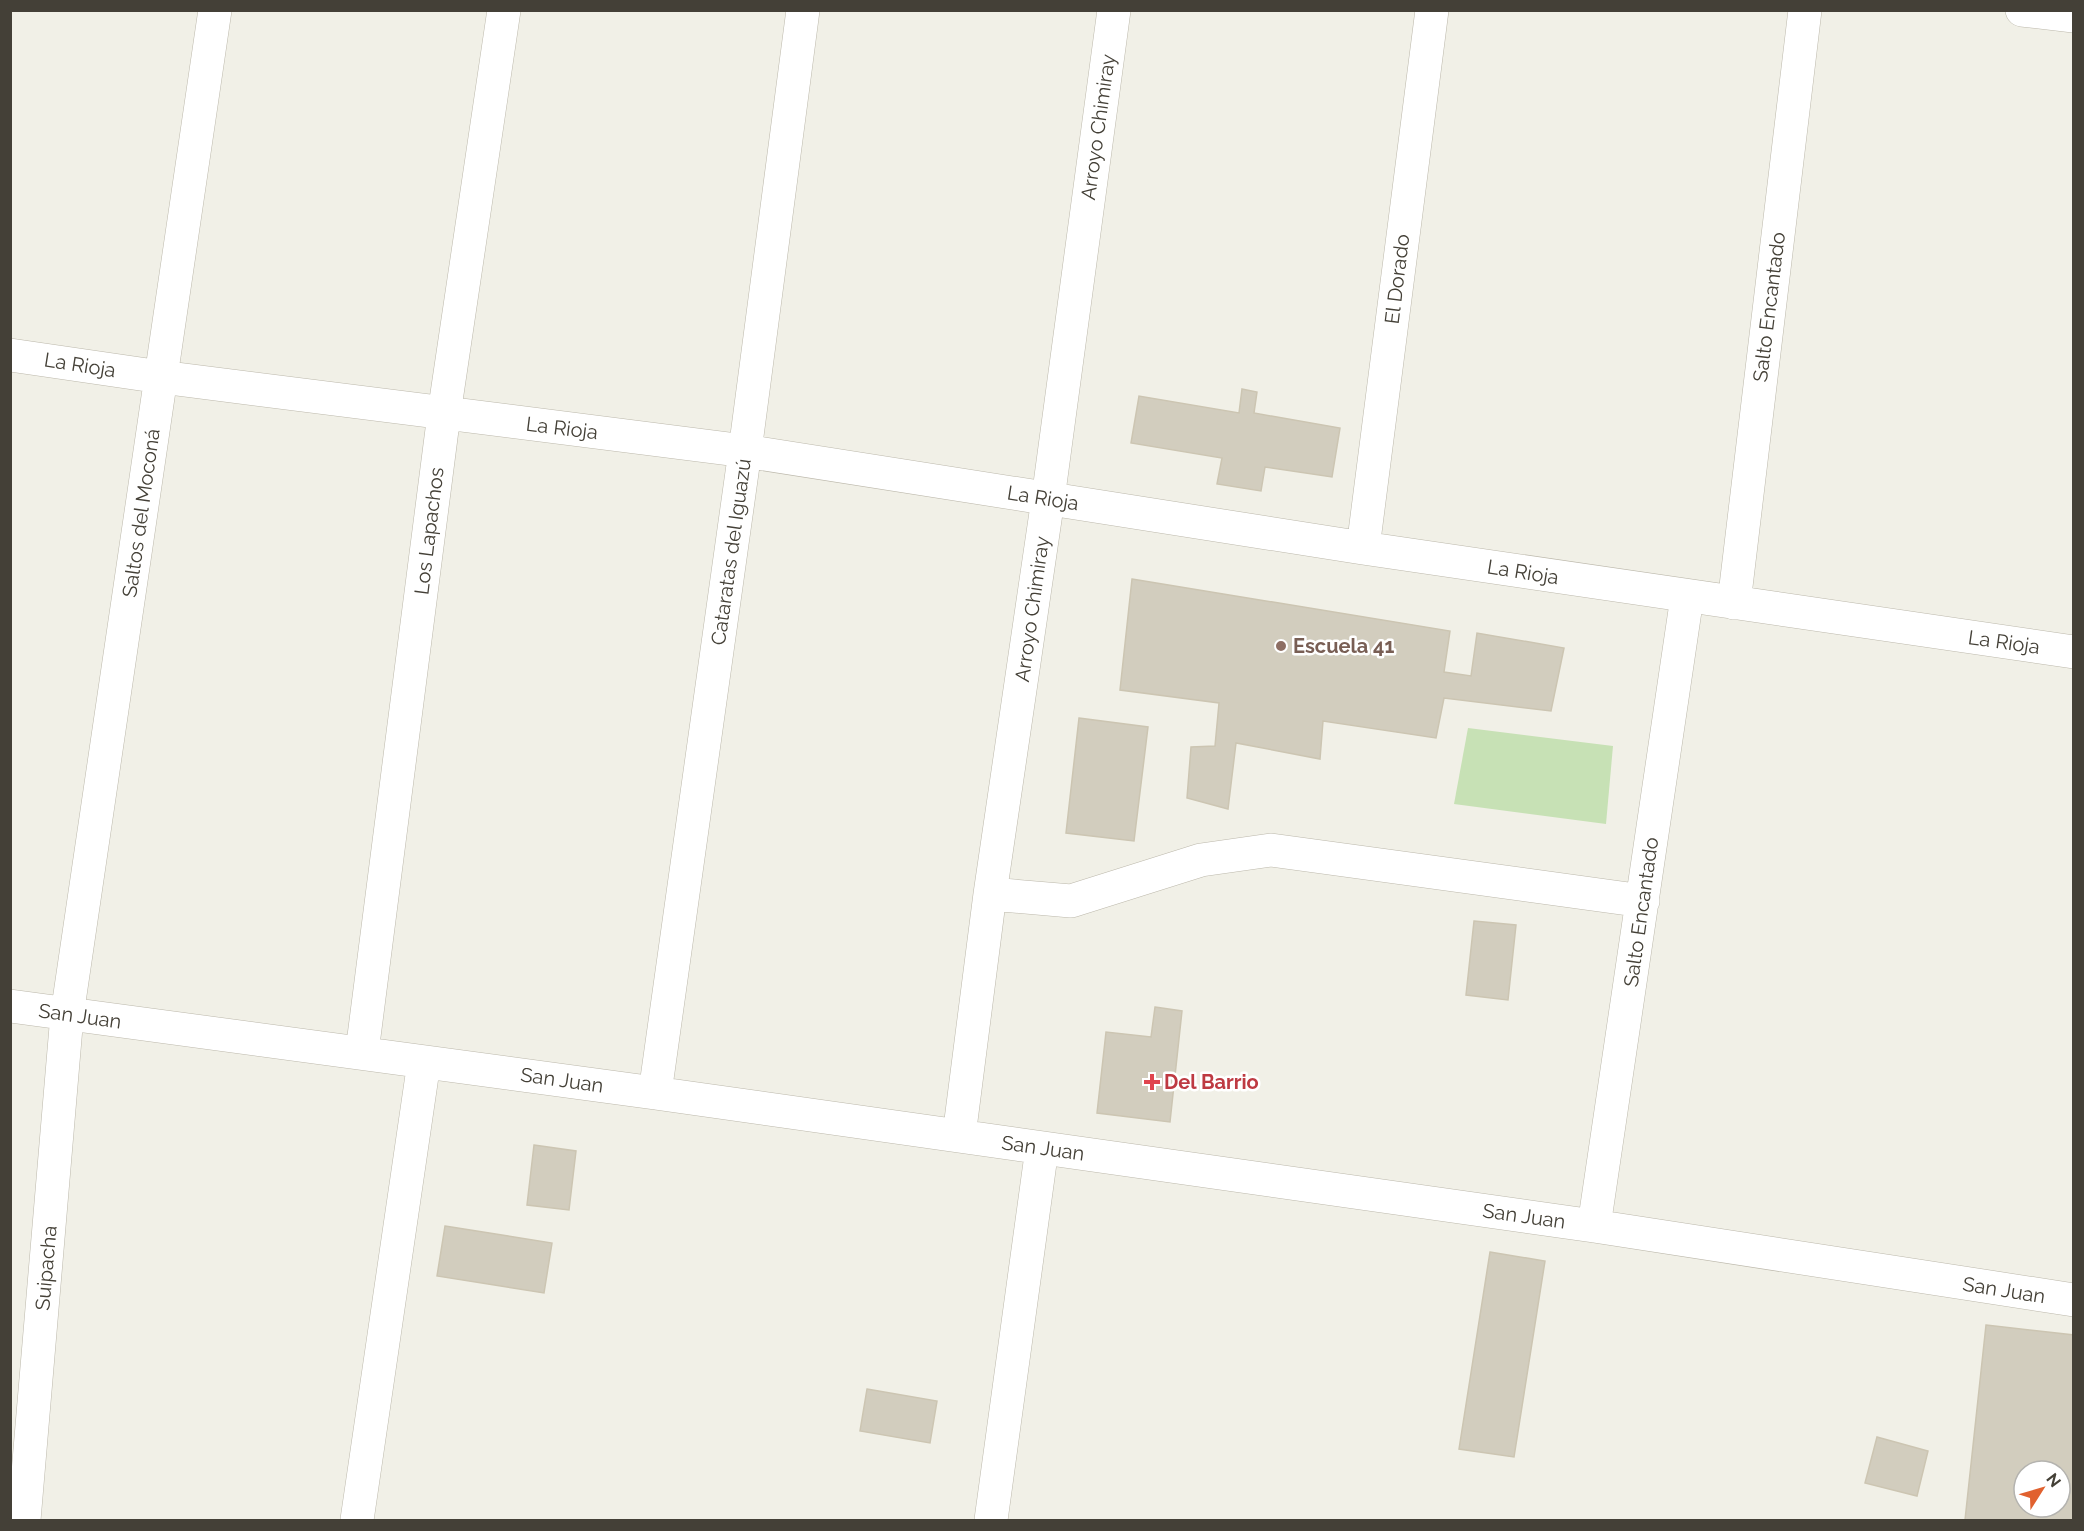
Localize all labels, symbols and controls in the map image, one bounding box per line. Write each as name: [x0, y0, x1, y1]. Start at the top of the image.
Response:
street label: Arroyo Chimiray: [1076, 52, 1120, 202]
street label: Salto Encantado: [1748, 230, 1790, 383]
street label: El Dorado: [1380, 233, 1414, 325]
street label: La Rioja: [42, 347, 118, 383]
street label: La Rioja: [525, 412, 599, 444]
street label: Saltos del Moconá: [117, 427, 165, 599]
street label: Cataratas del Iguazú: [706, 457, 756, 647]
street label: Los Lapachos: [409, 466, 449, 596]
street label: La Rioja: [1005, 480, 1081, 516]
street label: Arroyo Chimiray: [1010, 534, 1054, 684]
street label: La Rioja: [1485, 554, 1561, 590]
street label: La Rioja: [1967, 625, 2041, 659]
place label: Escuela 41: [1293, 634, 1395, 658]
marker: Escuela 41: [1274, 639, 1288, 653]
street label: Salto Encantado: [1619, 835, 1663, 988]
street label: San Juan: [37, 998, 123, 1034]
street label: San Juan: [519, 1062, 605, 1098]
place label: Del Barrio: [1164, 1070, 1259, 1094]
marker: Del Barrio: [1145, 1075, 1159, 1089]
street label: San Juan: [1000, 1130, 1086, 1166]
street label: San Juan: [1481, 1198, 1567, 1234]
street label: Suipacha: [30, 1225, 62, 1311]
street label: San Juan: [1961, 1272, 2047, 1308]
north arrow: [2012, 1459, 2072, 1519]
text: N: [2042, 1470, 2065, 1491]

